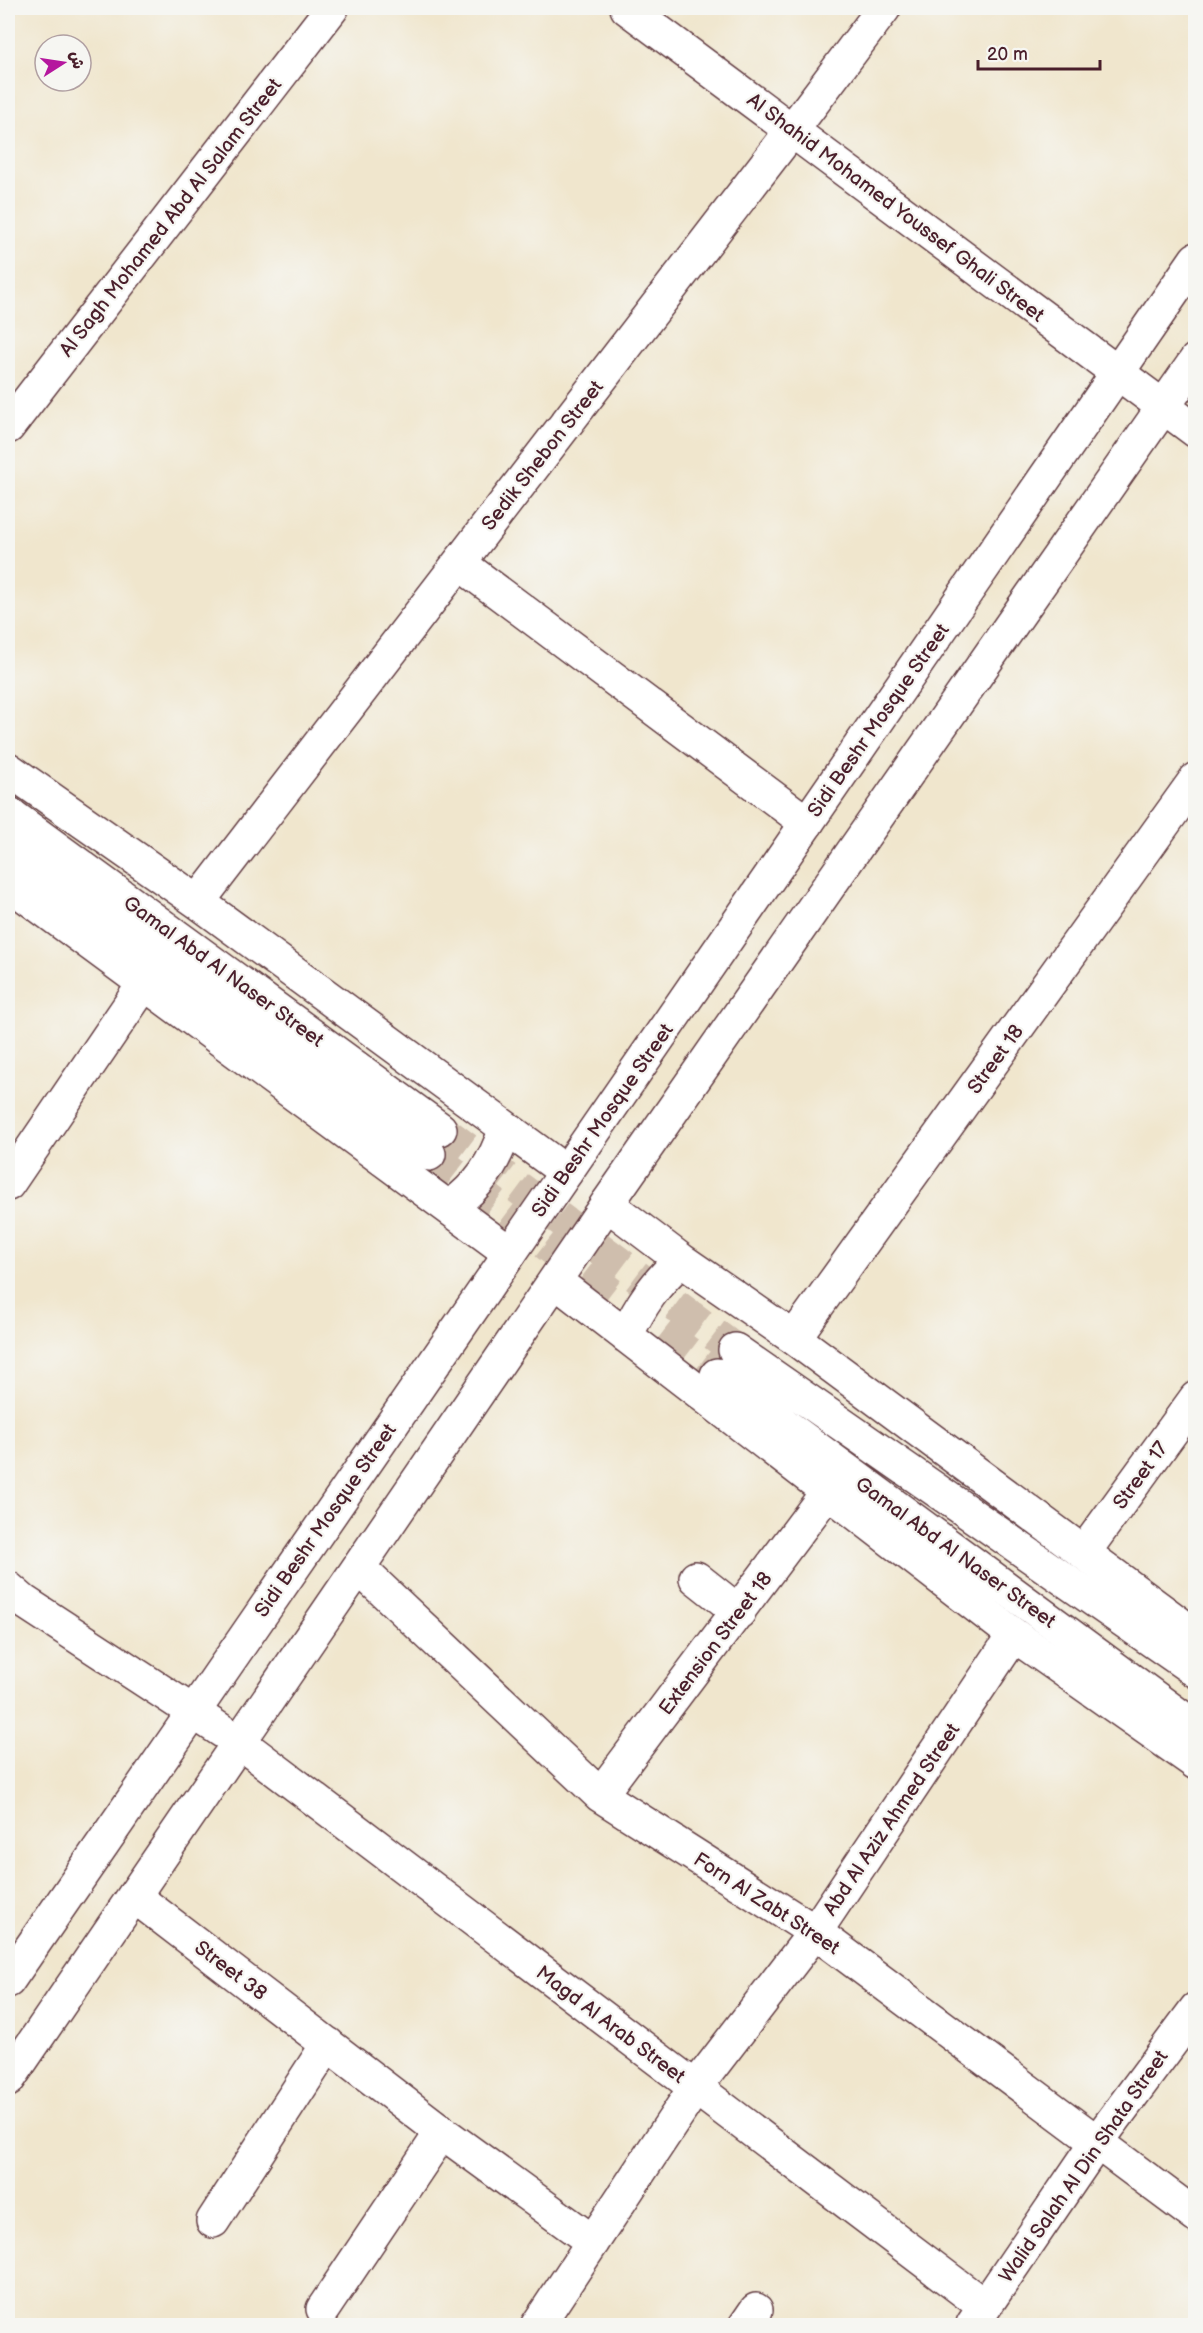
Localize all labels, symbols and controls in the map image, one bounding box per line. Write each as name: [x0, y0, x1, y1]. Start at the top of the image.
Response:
north arrow: [33, 33, 93, 93]
scale bar: [978, 33, 1100, 71]
text: 20 m: [987, 44, 1028, 65]
text: ش: [65, 50, 87, 71]
street label: Al Sagh Mohamed Abd Al Salam Street: [55, 74, 287, 362]
street label: Al Shahid Mohamed Youssef Ghali Street: [742, 88, 1049, 327]
street label: Sedik Shebon Street: [477, 376, 609, 535]
street label: Sidi Beshr Mosque Street: [803, 619, 955, 822]
street label: Gamal Abd Al Naser Street: [119, 891, 328, 1053]
street label: Sidi Beshr Mosque Street: [527, 1019, 679, 1222]
street label: Street 18: [963, 1020, 1029, 1099]
street label: Sidi Beshr Mosque Street: [250, 1419, 402, 1622]
street label: Street 17: [1108, 1437, 1174, 1514]
street label: Gamal Abd Al Naser Street: [851, 1472, 1060, 1634]
street label: Extension Street 18: [654, 1567, 777, 1720]
street label: Abd Al Aziz Ahmed Street: [818, 1719, 965, 1920]
street label: Forn Al Zabt Street: [689, 1848, 844, 1960]
street label: Street 38: [190, 1936, 271, 2006]
street label: Magd Al Arab Street: [531, 1961, 690, 2089]
street label: Walid Salah Al Din Shata Street: [994, 2046, 1173, 2287]

